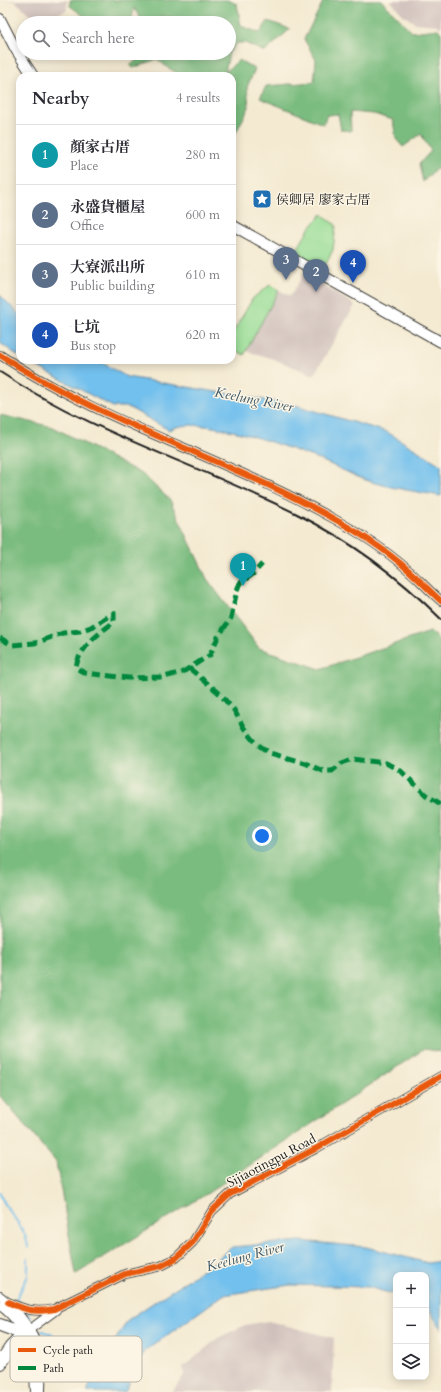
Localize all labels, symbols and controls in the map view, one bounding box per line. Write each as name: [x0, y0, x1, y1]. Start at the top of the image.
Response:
search box: [16, 16, 236, 60]
icon: search: [30, 27, 52, 49]
text: Search here: [62, 28, 135, 48]
text: Nearby: [32, 87, 89, 110]
text: 4 results: [176, 89, 220, 107]
text: 顏家古厝: [70, 137, 130, 157]
text: 1: [42, 146, 48, 164]
text: 280 m: [186, 146, 220, 164]
text: Place: [70, 157, 98, 175]
place icon: 侯卿居 廖家古厝: [251, 188, 273, 210]
place label: 侯卿居 廖家古厝: [276, 191, 371, 209]
text: 永盛貨櫃屋: [70, 197, 145, 217]
text: 2: [42, 206, 48, 224]
text: 600 m: [186, 206, 220, 224]
text: Office: [70, 217, 104, 235]
pin: 3: [273, 247, 299, 280]
pin: 4: [340, 250, 366, 283]
text: 大寮派出所: [70, 257, 145, 277]
pin: 2: [303, 259, 329, 292]
text: 3: [42, 266, 48, 284]
text: 610 m: [186, 266, 220, 284]
text: Public building: [70, 277, 155, 295]
text: 七坑: [70, 317, 100, 337]
text: 4: [42, 326, 48, 344]
text: 620 m: [186, 326, 220, 344]
text: Bus stop: [70, 337, 116, 355]
water label: Keelung River: [213, 383, 295, 416]
pin: 1: [230, 553, 256, 586]
your location: [252, 826, 272, 846]
street label: Sijiaotingpu Road: [224, 1130, 319, 1192]
water label: Keelung River: [204, 1237, 286, 1276]
map controls: [393, 1272, 429, 1380]
button: +: [393, 1272, 429, 1308]
button: −: [393, 1308, 429, 1344]
legend: [10, 1336, 142, 1382]
text: Cycle path: [43, 1343, 93, 1358]
button: layers: [393, 1344, 429, 1380]
text: Path: [43, 1361, 64, 1376]

